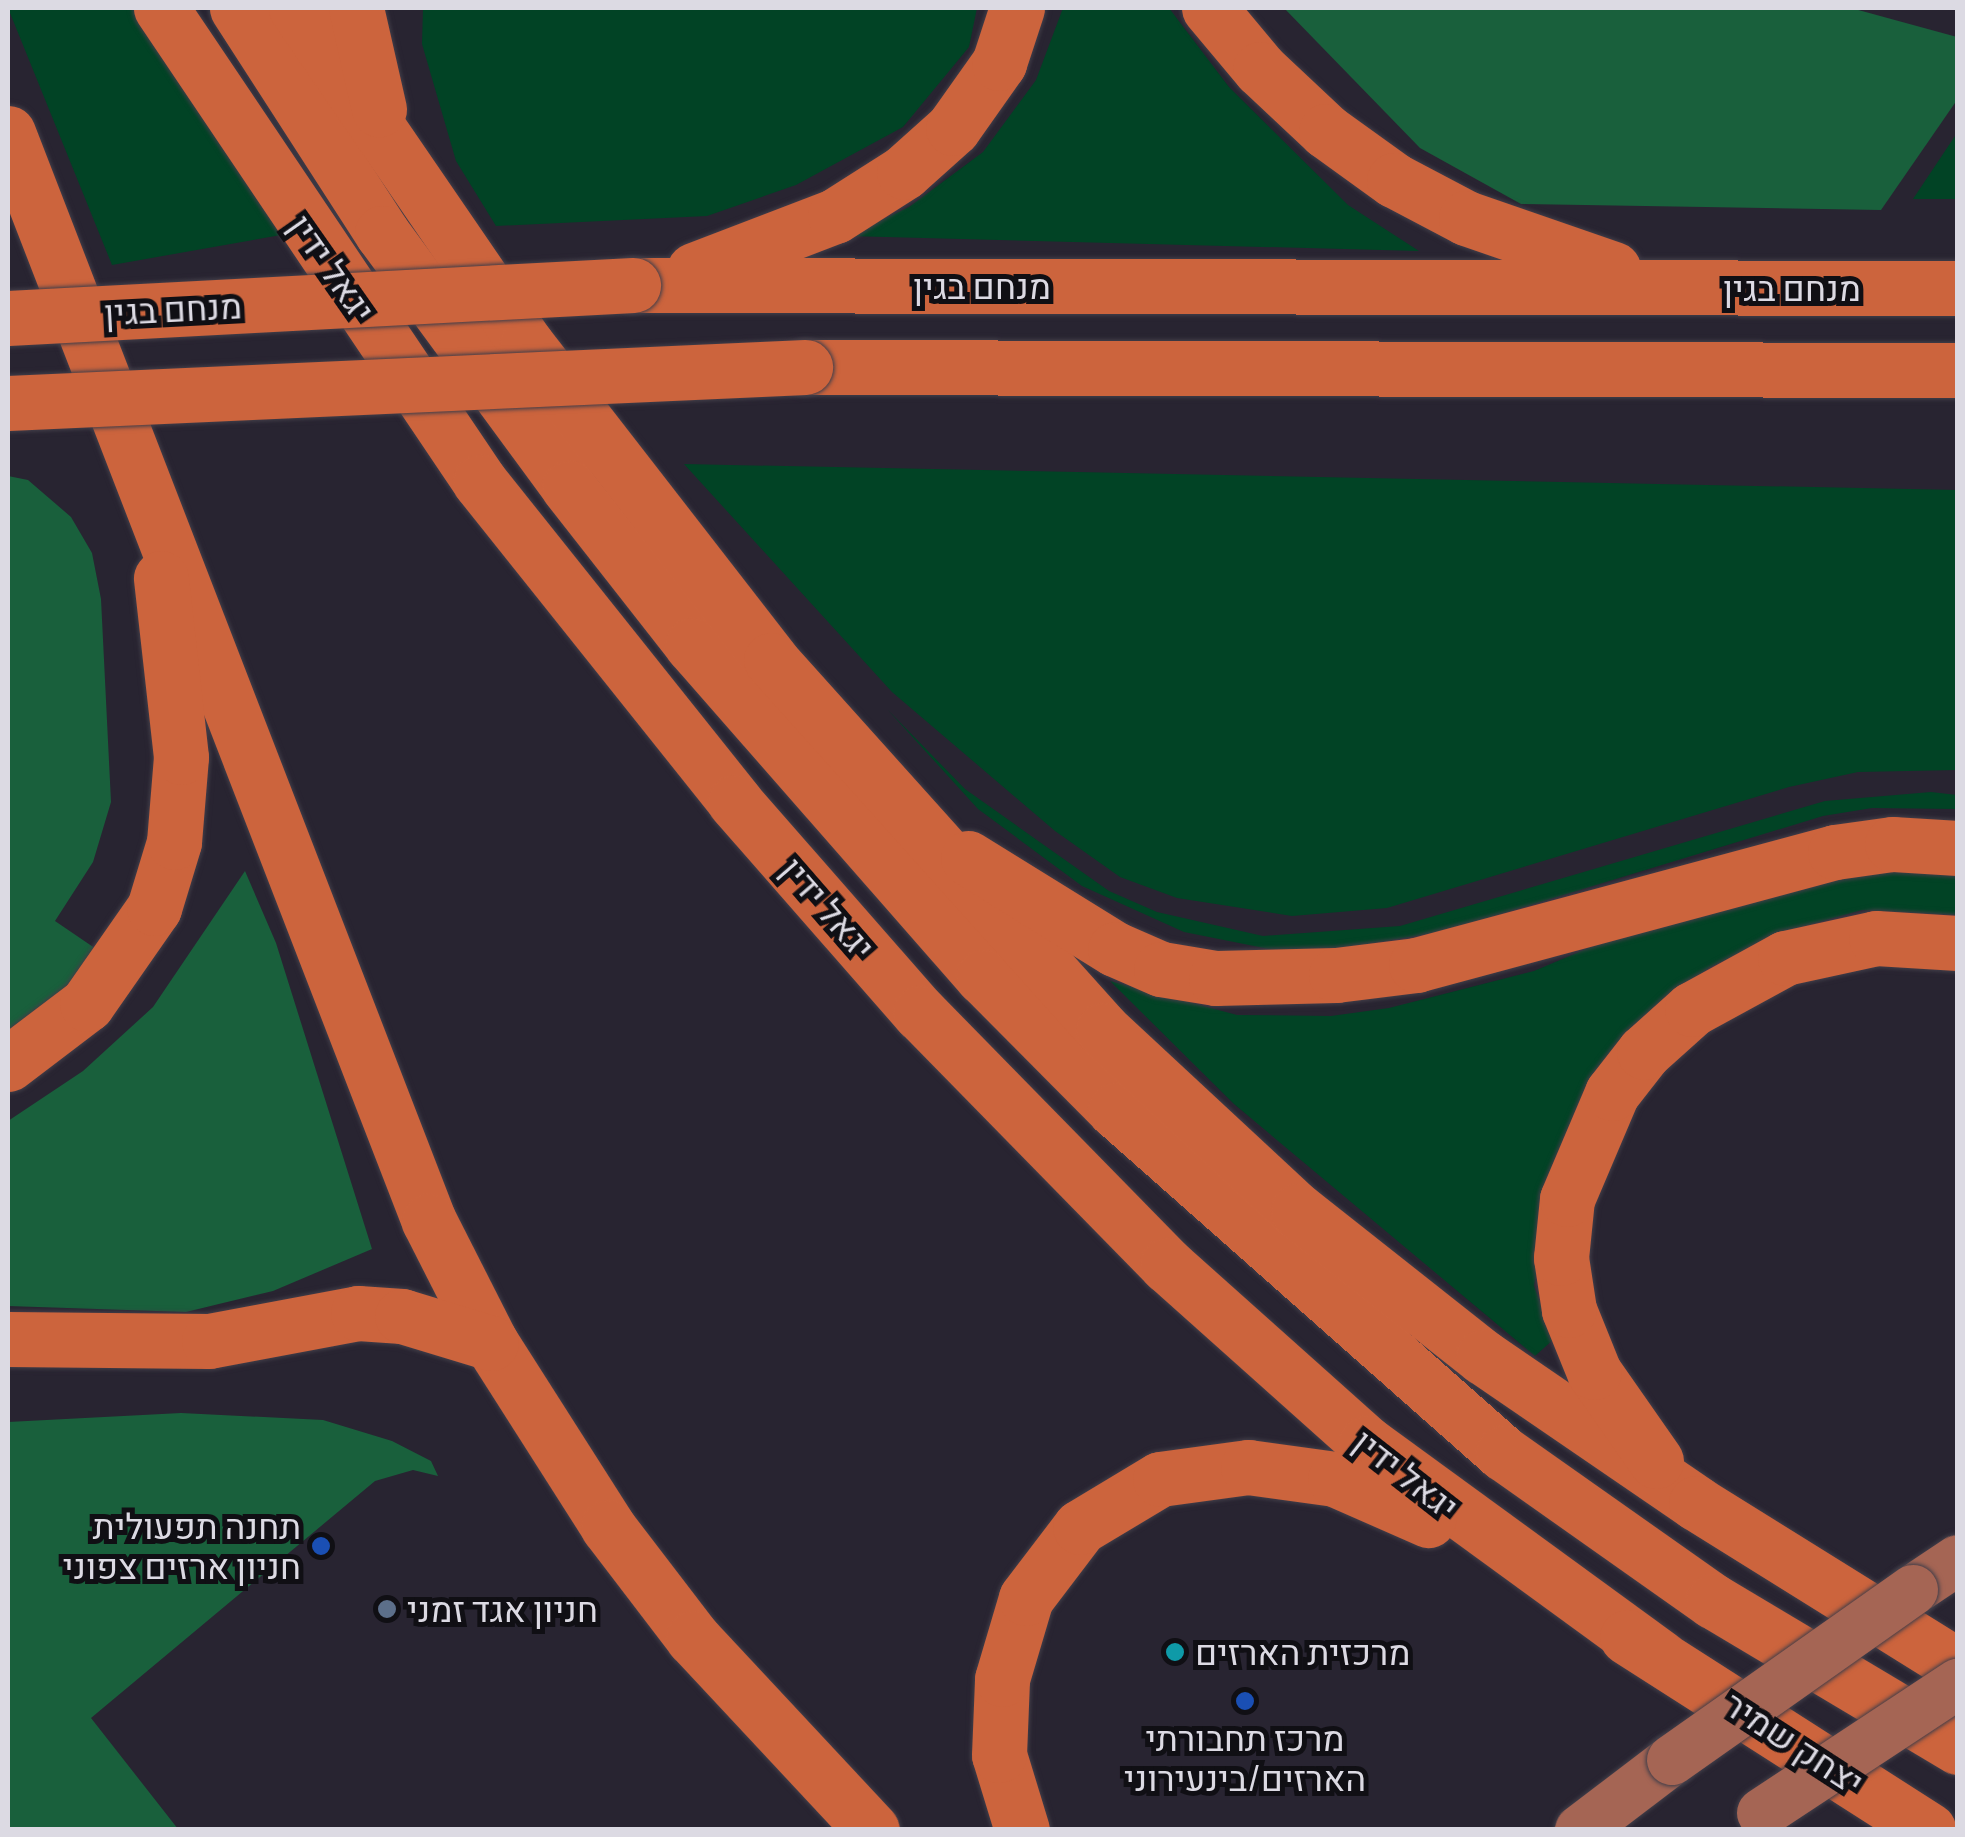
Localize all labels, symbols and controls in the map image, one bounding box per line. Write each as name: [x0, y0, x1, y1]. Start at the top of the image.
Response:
street label: יגאל ידין: [280, 206, 384, 330]
street label: מנחם בגין: [913, 265, 1051, 307]
street label: מנחם בגין: [1723, 267, 1861, 309]
street label: מנחם בגין: [103, 284, 243, 334]
street label: יגאל ידין: [772, 849, 884, 967]
street label: יגאל ידין: [1345, 1420, 1467, 1528]
place label: תחנה תפעולית חניון ארזים צפוני: [63, 1505, 301, 1587]
marker: תחנה תפעולית חניון ארזים צפוני: [310, 1535, 332, 1557]
place label: חניון אגד זמני: [407, 1588, 598, 1630]
marker: חניון אגד זמני: [376, 1598, 398, 1620]
place label: מרכזית הארזים: [1195, 1631, 1410, 1673]
marker: מרכזית הארזים: [1164, 1641, 1186, 1663]
street label: יצחק שמיר: [1717, 1683, 1871, 1803]
marker: מרכז תחבורתי הארזים/בינעירוני: [1234, 1690, 1256, 1712]
place label: מרכז תחבורתי הארזים/בינעירוני: [1124, 1717, 1366, 1799]

